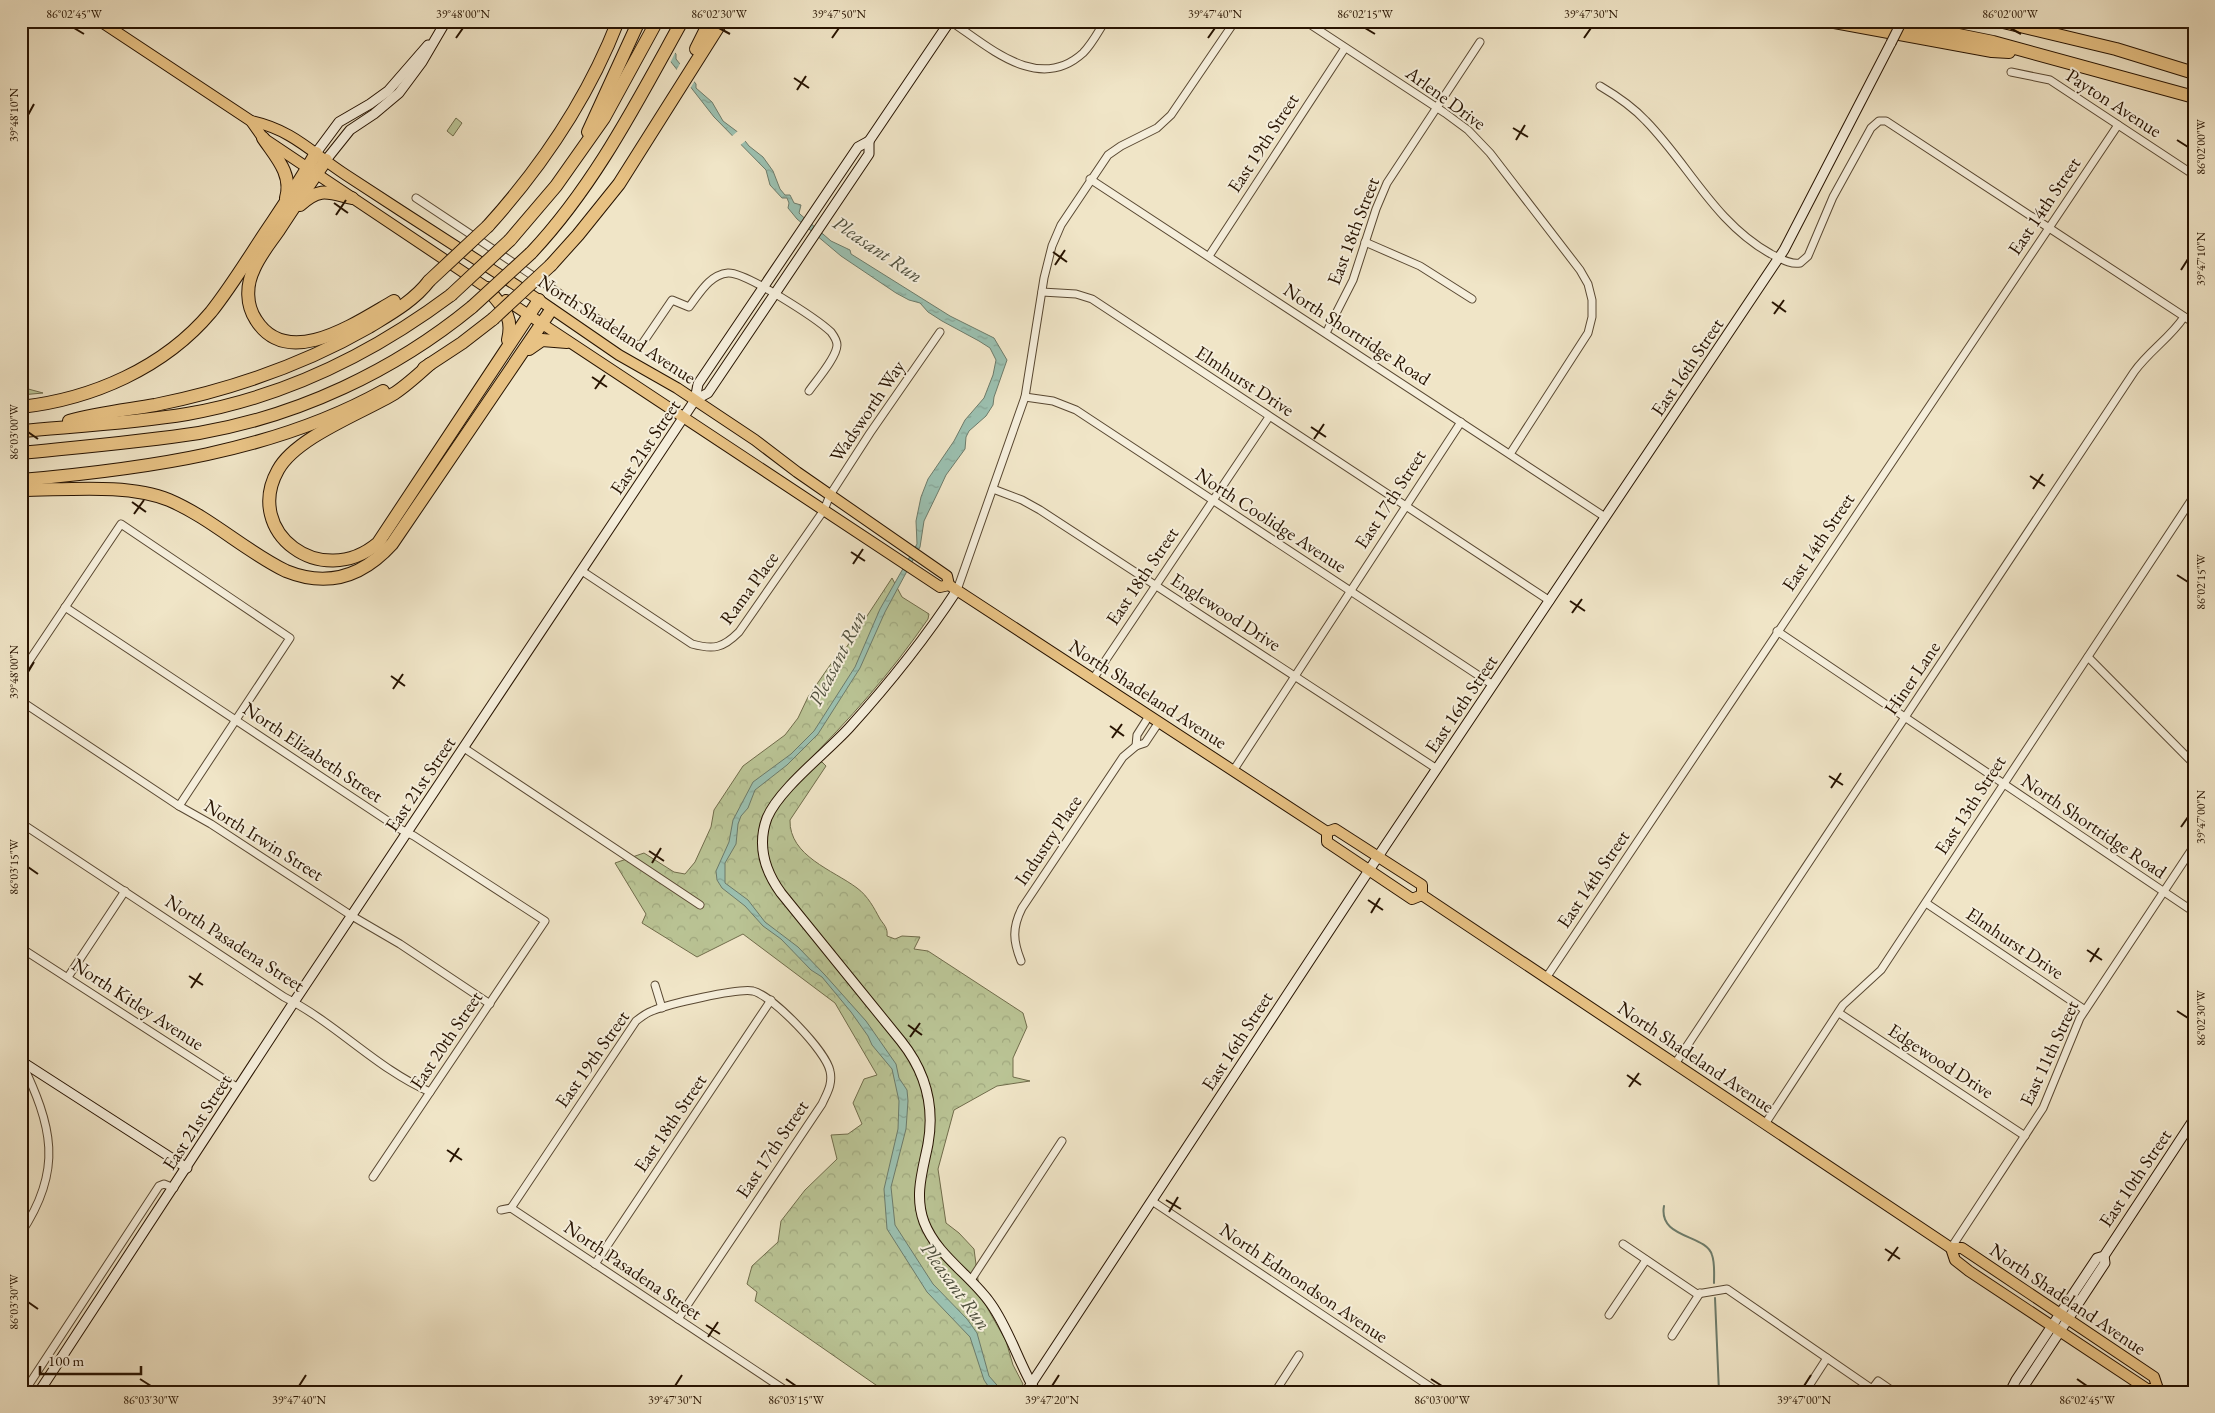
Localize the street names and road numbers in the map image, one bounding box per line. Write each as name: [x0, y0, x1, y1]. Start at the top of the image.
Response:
street label: Arlene Drive: [1400, 60, 1491, 136]
street label: Payton Avenue: [2061, 63, 2167, 143]
street label: East 19th Street: [1222, 89, 1304, 197]
street label: East 14th Street: [2002, 152, 2086, 260]
street label: East 18th Street: [1321, 174, 1385, 288]
street label: North Shadeland Avenue: [533, 268, 701, 390]
street label: North Shortridge Road: [1279, 277, 1436, 391]
street label: East 16th Street: [1645, 313, 1729, 421]
street label: Elmhurst Drive: [1191, 340, 1299, 422]
street label: Wadsworth Way: [824, 355, 911, 467]
street label: East 21st Street: [604, 395, 686, 499]
street label: East 17th Street: [1349, 445, 1431, 553]
street label: North Coolidge Avenue: [1191, 462, 1351, 578]
street label: East 14th Street: [1776, 488, 1860, 596]
street label: East 18th Street: [1100, 522, 1184, 630]
street label: Rama Place: [714, 546, 784, 630]
street label: Englewood Drive: [1166, 567, 1286, 657]
street label: North Shadeland Avenue: [1064, 633, 1232, 755]
street label: Hiner Lane: [1878, 636, 1946, 720]
street label: East 16th Street: [1419, 650, 1503, 758]
street label: North Elizabeth Street: [238, 696, 388, 808]
street label: East 21st Street: [379, 732, 461, 836]
street label: East 13th Street: [1929, 751, 2011, 859]
street label: North Shortridge Road: [2016, 768, 2172, 884]
street label: Industry Place: [1009, 790, 1087, 890]
street label: North Irwin Street: [200, 793, 328, 887]
street label: East 14th Street: [1551, 825, 1635, 933]
street label: North Pasadena Street: [161, 889, 310, 997]
street label: Elmhurst Drive: [1961, 901, 2069, 985]
street label: North Kitley Avenue: [67, 952, 209, 1056]
street label: East 20th Street: [404, 986, 488, 1094]
street label: East 16th Street: [1196, 987, 1278, 1095]
street label: North Shadeland Avenue: [1613, 995, 1779, 1119]
street label: East 11th Street: [2014, 996, 2084, 1110]
street label: East 19th Street: [549, 1005, 635, 1113]
street label: Edgewood Drive: [1883, 1018, 1999, 1104]
street label: East 21st Street: [157, 1069, 237, 1175]
street label: East 18th Street: [628, 1069, 712, 1177]
street label: East 17th Street: [730, 1095, 814, 1203]
street label: East 10th Street: [2093, 1124, 2177, 1232]
street label: North Pasadena Street: [559, 1215, 707, 1325]
street label: North Edmondson Avenue: [1215, 1217, 1393, 1349]
street label: North Shadeland Avenue: [1985, 1237, 2151, 1361]

